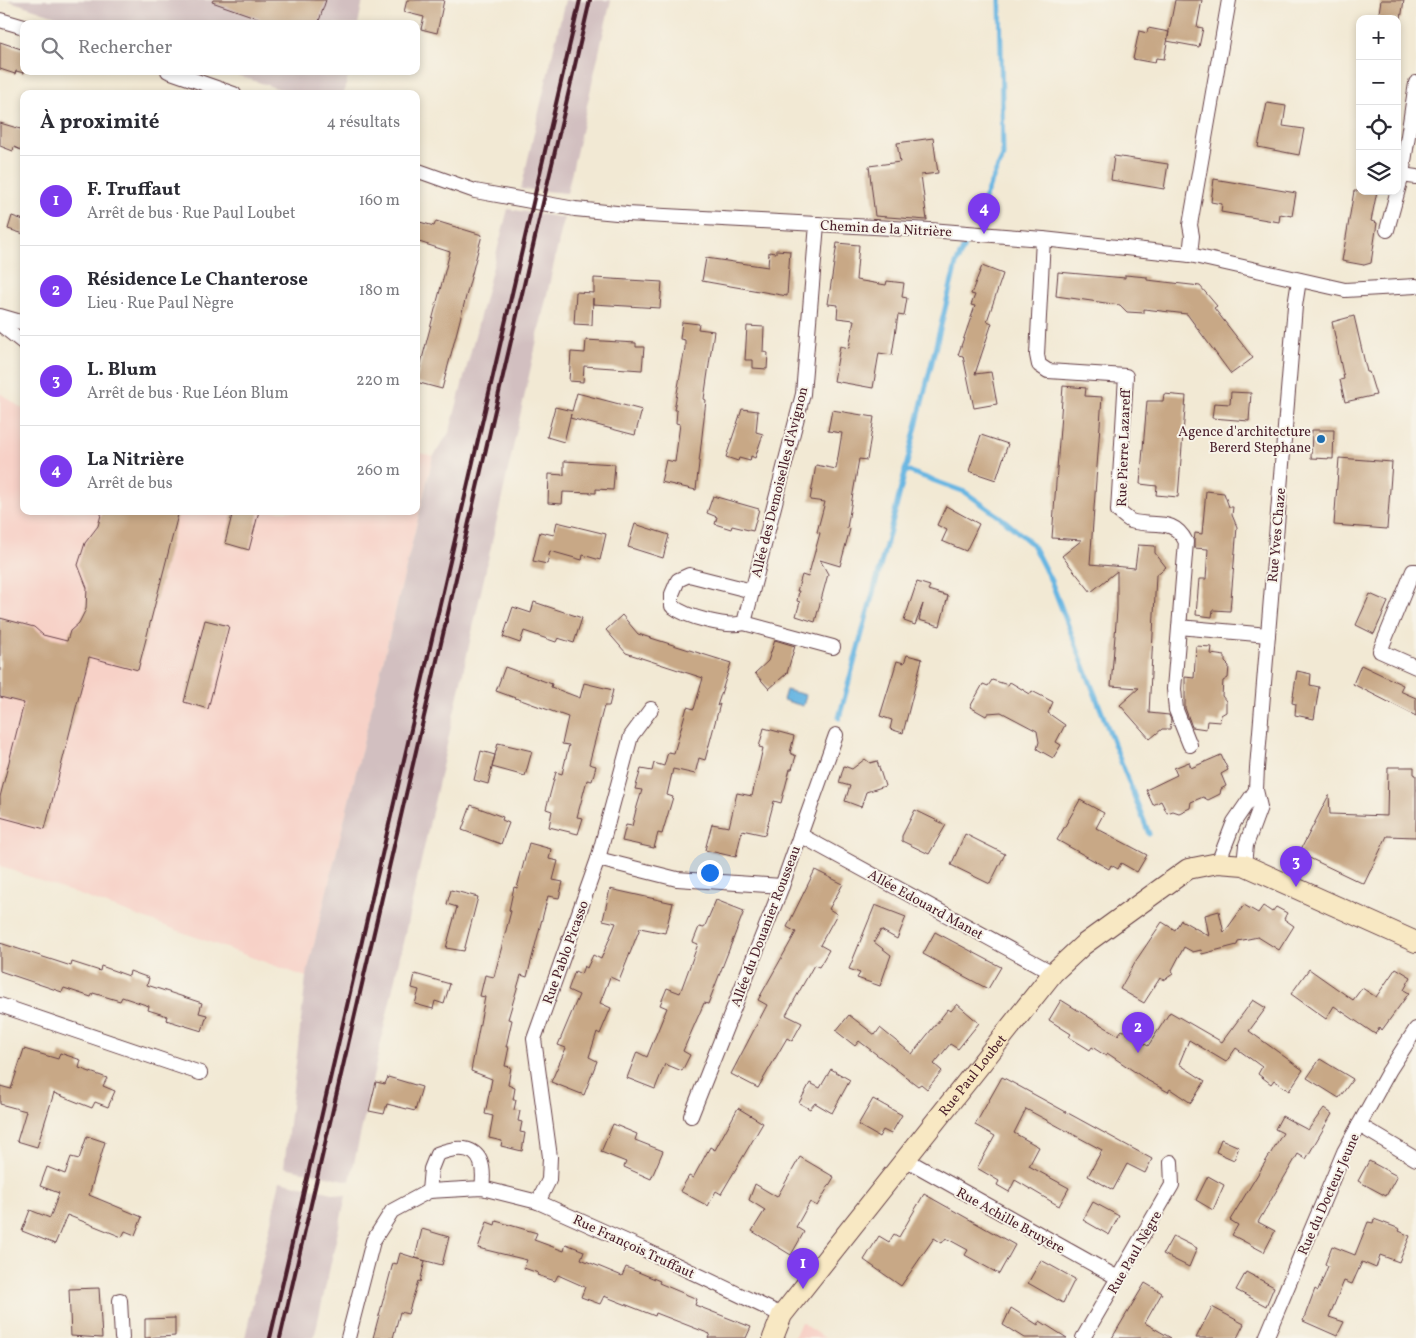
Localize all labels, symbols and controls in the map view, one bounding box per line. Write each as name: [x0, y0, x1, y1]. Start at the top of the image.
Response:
map controls: [1356, 15, 1401, 195]
button: +: [1356, 15, 1401, 60]
search box: [20, 20, 420, 75]
icon: search: [38, 34, 66, 62]
text: Rechercher: [78, 35, 172, 61]
button: −: [1356, 60, 1401, 105]
button: locate: [1356, 105, 1401, 150]
text: À proximité: [40, 108, 159, 137]
text: 4 résultats: [326, 112, 400, 134]
button: layers: [1356, 150, 1401, 195]
text: F. Truffaut: [87, 177, 181, 203]
text: 1: [53, 190, 59, 212]
text: 160 m: [359, 190, 400, 212]
pin: 4: [968, 193, 1000, 234]
text: Arrêt de bus · Rue Paul Loubet: [87, 203, 296, 225]
street label: Chemin de la Nitrière: [820, 217, 953, 242]
text: Résidence Le Chanterose: [87, 267, 308, 293]
text: 2: [52, 280, 60, 302]
text: 180 m: [359, 280, 400, 302]
text: Lieu · Rue Paul Nègre: [87, 293, 234, 315]
text: L. Blum: [87, 357, 157, 383]
text: 3: [52, 370, 60, 392]
text: 220 m: [356, 370, 400, 392]
text: Arrêt de bus · Rue Léon Blum: [87, 383, 289, 405]
street label: Allée des Demoiselles d'Avignon: [748, 385, 813, 580]
street label: Rue Pierre Lazareff: [1113, 387, 1136, 507]
place label: Agence d'architecture Bererd Stephane: [1178, 423, 1311, 458]
marker: Agence d'architecture Bererd Stephane: [1315, 433, 1327, 445]
text: La Nitrière: [87, 447, 184, 473]
text: 4: [51, 460, 61, 482]
text: 260 m: [356, 460, 400, 482]
text: Arrêt de bus: [87, 473, 173, 495]
street label: Rue Yves Chaze: [1264, 487, 1291, 583]
street label: Allée du Douanier Rousseau: [727, 843, 806, 1010]
pin: 3: [1280, 846, 1312, 887]
your location: [697, 860, 723, 886]
street label: Allée Edouard Manet: [864, 866, 987, 945]
street label: Rue Pablo Picasso: [539, 898, 594, 1007]
pin: 2: [1122, 1012, 1154, 1053]
street label: Rue Paul Loubet: [935, 1031, 1012, 1121]
street label: Rue du Docteur Jeune: [1294, 1130, 1365, 1259]
street label: Rue Achille Bruyère: [953, 1184, 1068, 1259]
street label: Rue Paul Nègre: [1104, 1207, 1167, 1298]
street label: Rue François Truffaut: [569, 1211, 697, 1284]
pin: 1: [787, 1248, 819, 1289]

